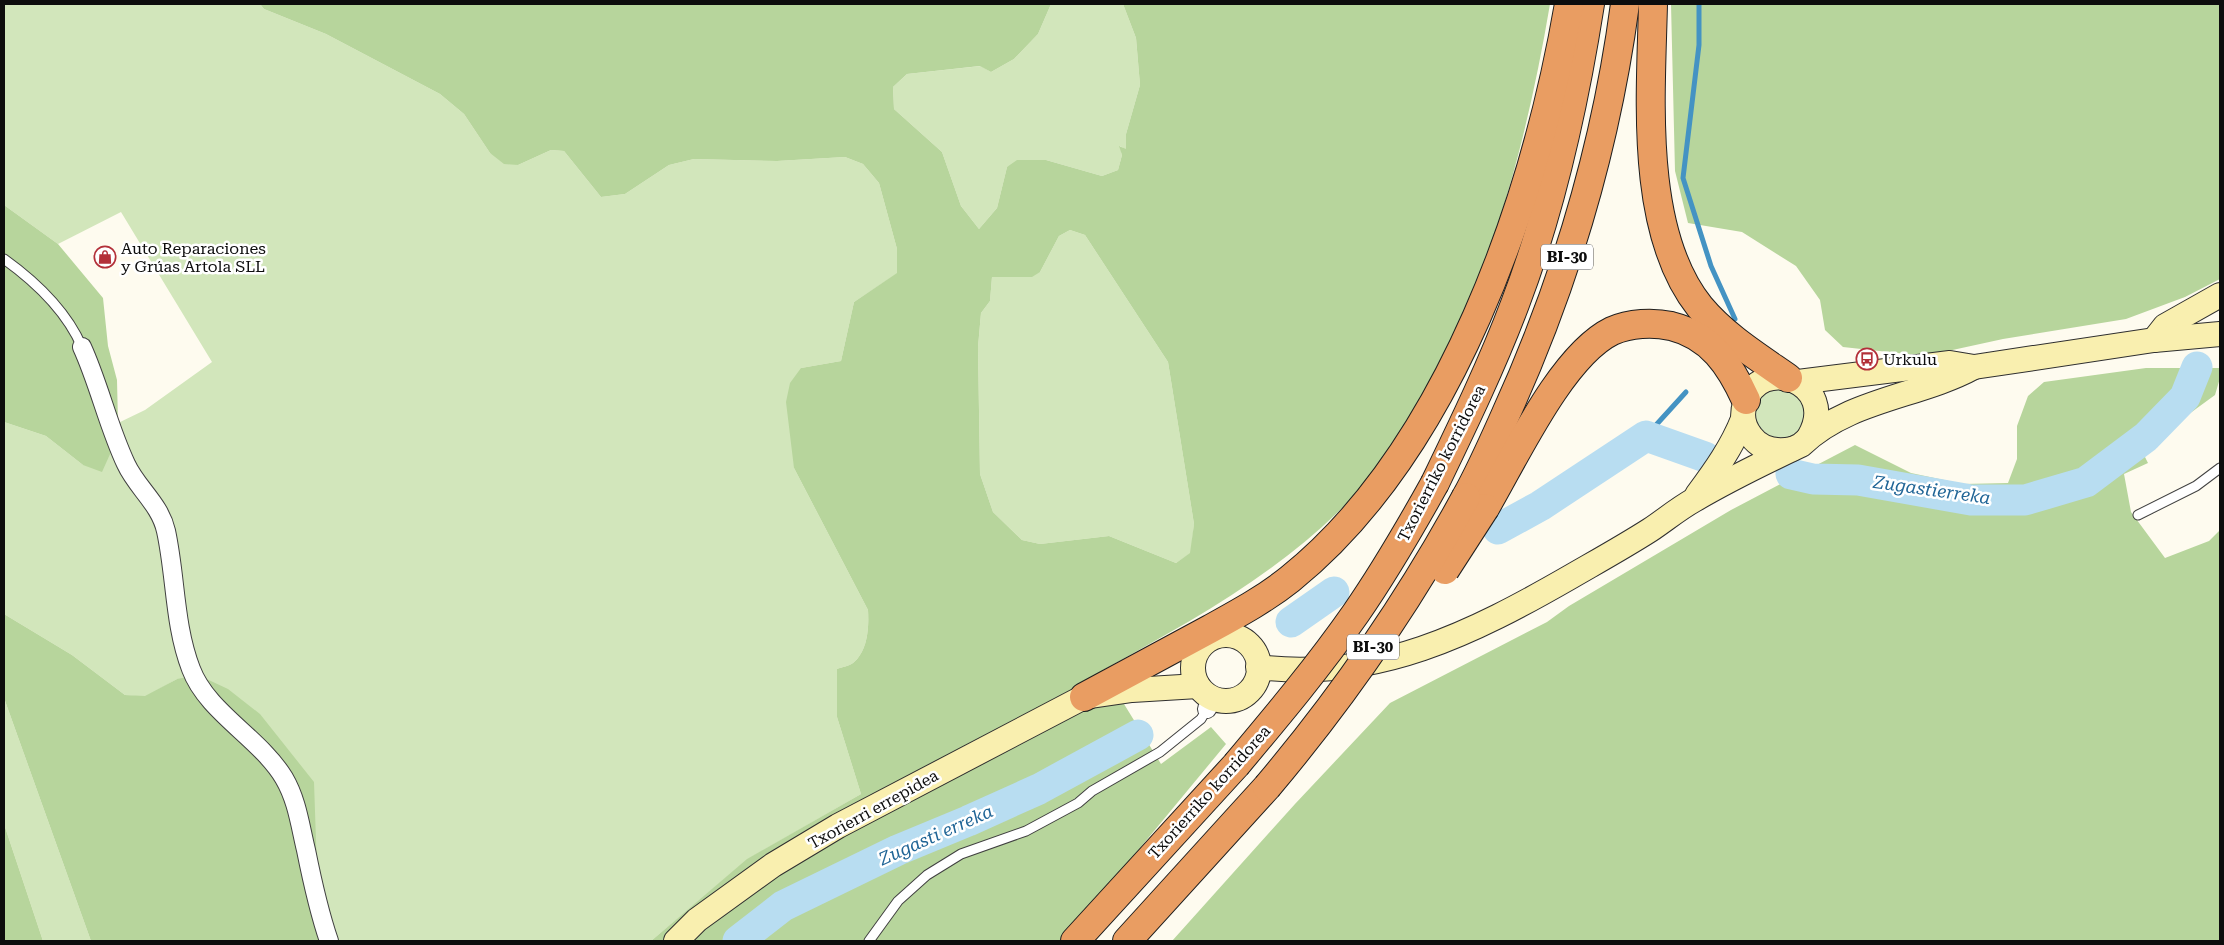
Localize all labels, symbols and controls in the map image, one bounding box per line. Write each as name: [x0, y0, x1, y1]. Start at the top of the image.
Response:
place label: Auto Reparaciones y Grúas Artola SLL: [121, 239, 266, 276]
road number: BI-30: [1541, 244, 1593, 270]
shop icon: Auto Reparaciones y Grúas Artola SLL: [93, 245, 117, 269]
bus stop icon: Urkulu: [1855, 347, 1879, 371]
place label: Urkulu: [1883, 350, 1937, 369]
street label: Txorierriko korridorea: [1394, 381, 1489, 545]
water label: Zugastierreka: [1871, 471, 1992, 508]
road number: BI-30: [1347, 634, 1399, 660]
street label: Txorierriko korridorea: [1144, 721, 1275, 863]
street label: Txorierri errepidea: [805, 766, 942, 853]
water label: Zugasti erreka: [875, 800, 996, 869]

